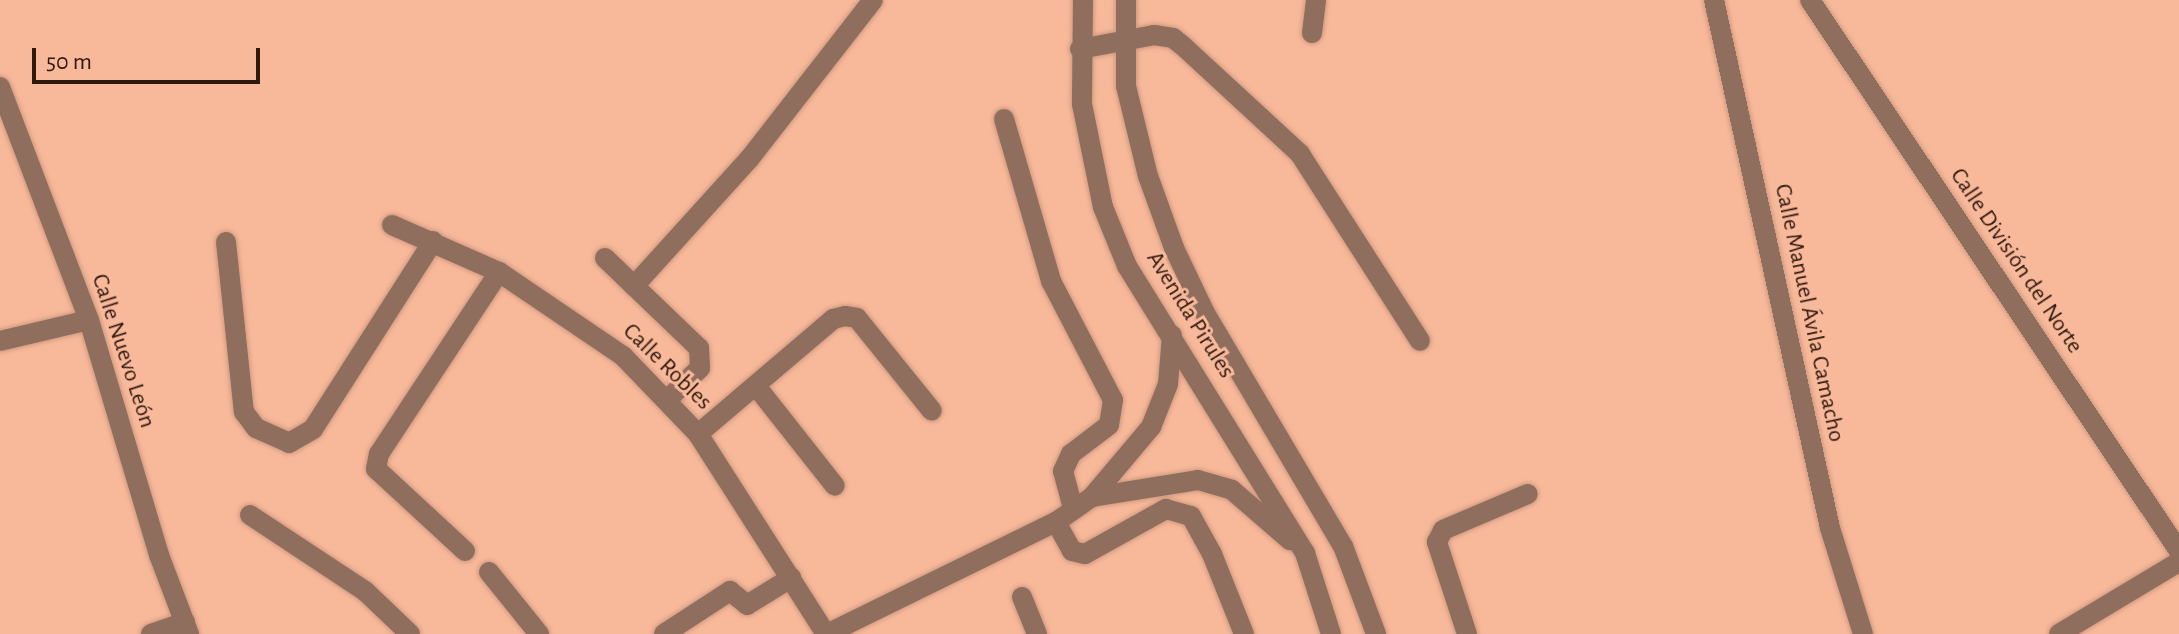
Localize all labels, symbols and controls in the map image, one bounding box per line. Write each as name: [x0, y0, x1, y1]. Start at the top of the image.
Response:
scale bar: [36, 32, 264, 82]
text: 50 m: [46, 50, 92, 74]
street label: Calle División del Norte: [1943, 163, 2089, 359]
street label: Calle Manuel Ávila Camacho: [1768, 181, 1850, 445]
street label: Avenida Pirules: [1140, 246, 1240, 384]
street label: Calle Nuevo León: [85, 270, 161, 432]
street label: Calle Robles: [616, 317, 718, 417]

